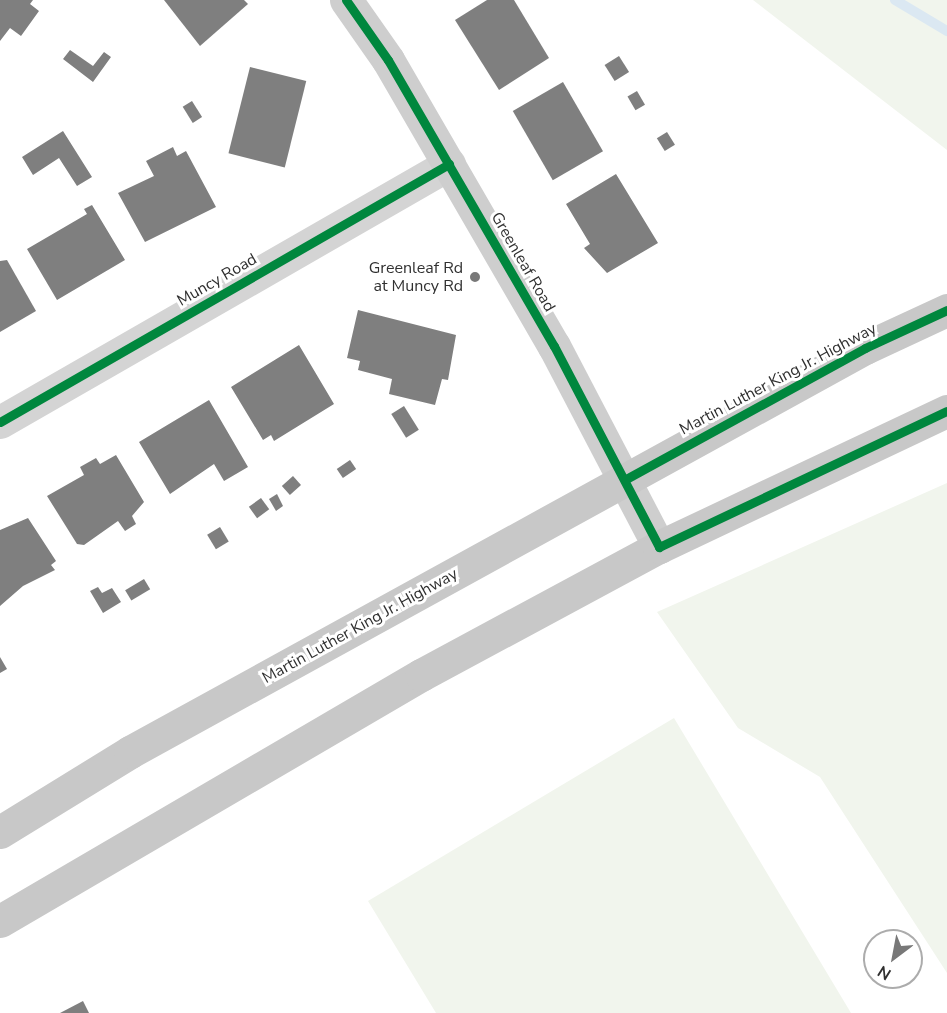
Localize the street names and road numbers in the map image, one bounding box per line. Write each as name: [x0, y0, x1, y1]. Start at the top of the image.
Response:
street label: Greenleaf Road: [487, 209, 559, 315]
street label: Muncy Road: [174, 249, 260, 311]
street label: Martin Luther King Jr. Highway: [676, 319, 880, 439]
street label: Martin Luther King Jr. Highway: [259, 564, 461, 688]

